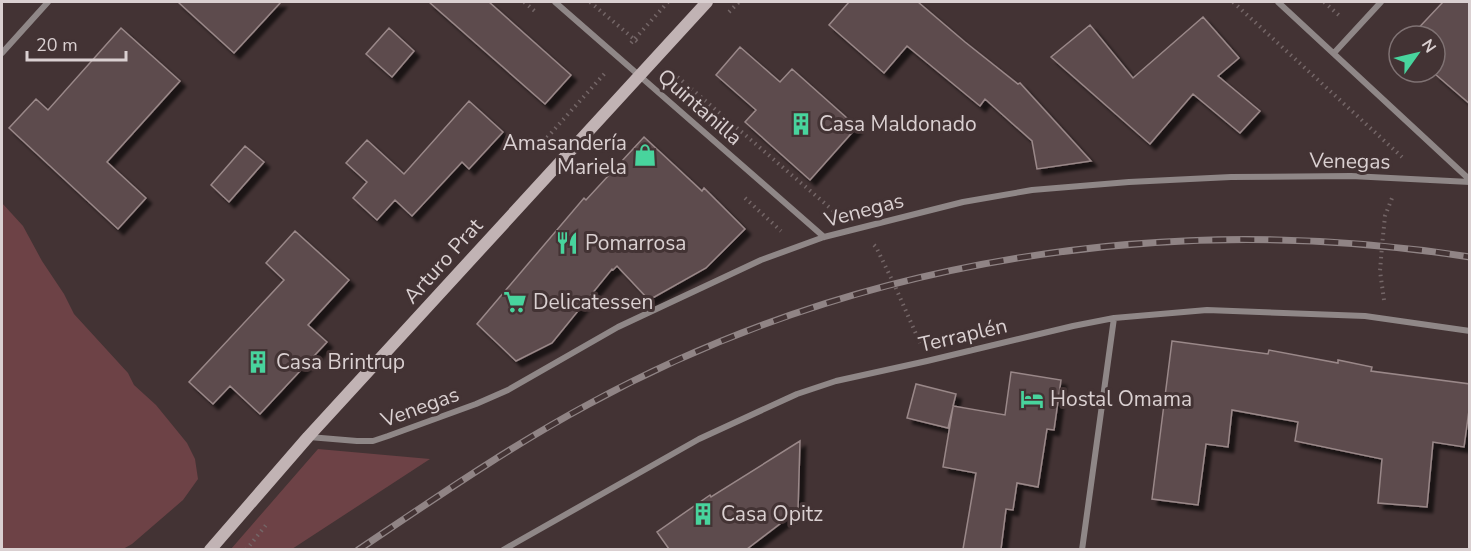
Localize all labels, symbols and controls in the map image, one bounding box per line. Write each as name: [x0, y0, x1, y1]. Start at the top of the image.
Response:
scale bar: [27, 24, 126, 62]
north arrow: [1387, 24, 1447, 84]
text: 20 m: [36, 33, 78, 57]
text: N: [1416, 35, 1441, 57]
street label: Quintanilla: [652, 62, 748, 152]
place label: Casa Maldonado: [819, 110, 977, 138]
building icon: Casa Maldonado: [788, 111, 814, 137]
place label: Amasandería Mariela: [502, 129, 627, 181]
shop icon: Amasandería Mariela: [632, 142, 658, 168]
street label: Venegas: [1308, 146, 1391, 176]
street label: Venegas: [820, 186, 907, 234]
street label: Arturo Prat: [397, 212, 489, 310]
place label: Pomarrosa: [585, 229, 686, 257]
restaurant icon: Pomarrosa: [554, 230, 580, 256]
place label: Delicatessen: [533, 288, 653, 316]
supermarket icon: Delicatessen: [502, 289, 528, 315]
street label: Terraplén: [916, 311, 1010, 359]
place label: Casa Brintrup: [276, 348, 405, 376]
building icon: Casa Brintrup: [245, 349, 271, 375]
street label: Venegas: [376, 380, 463, 434]
place label: Hostal Omama: [1050, 385, 1192, 413]
hotel icon: Hostal Omama: [1019, 386, 1045, 412]
place label: Casa Opitz: [721, 500, 823, 528]
building icon: Casa Opitz: [690, 501, 716, 527]

